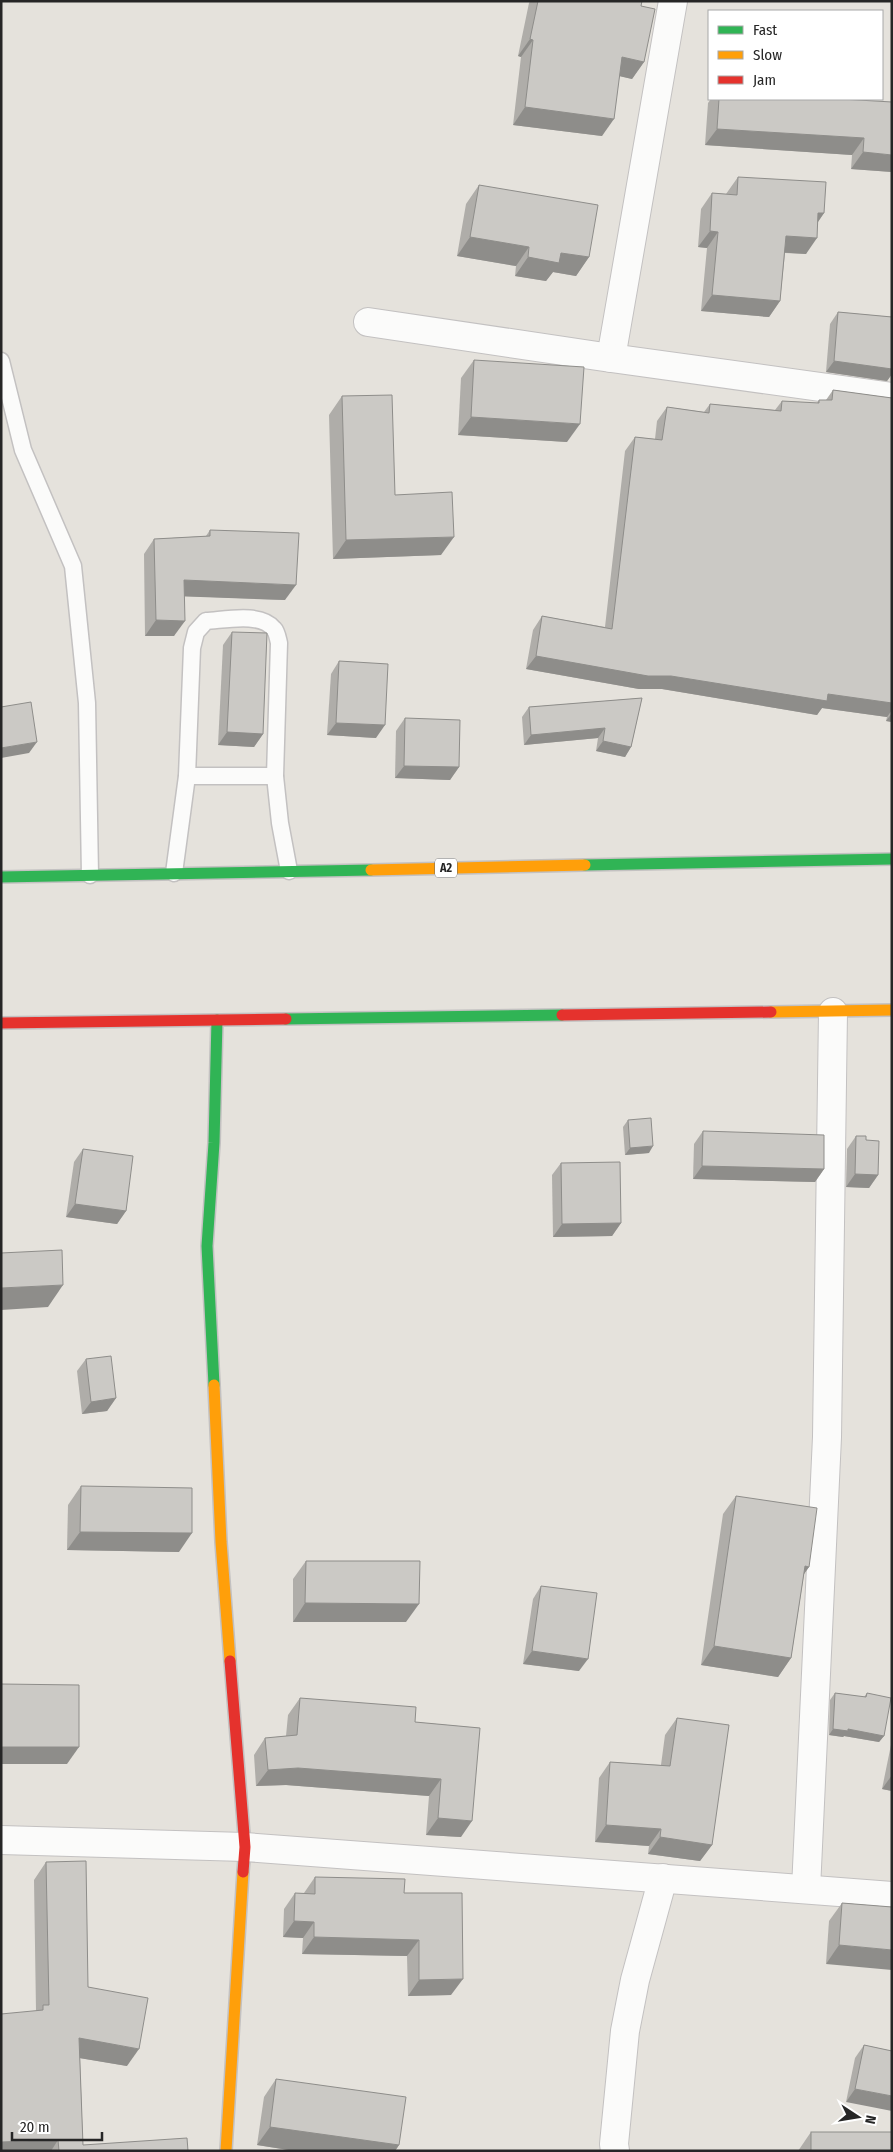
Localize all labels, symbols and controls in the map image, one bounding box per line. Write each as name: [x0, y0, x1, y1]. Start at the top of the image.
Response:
legend: [708, 10, 883, 100]
text: Fast: [753, 21, 777, 39]
text: Slow: [753, 46, 782, 64]
text: Jam: [753, 71, 776, 89]
road number: A2: [435, 858, 457, 878]
north arrow: [833, 2092, 883, 2142]
scale bar: [12, 2110, 102, 2142]
text: N: [861, 2114, 879, 2125]
text: 20 m: [20, 2118, 50, 2136]

